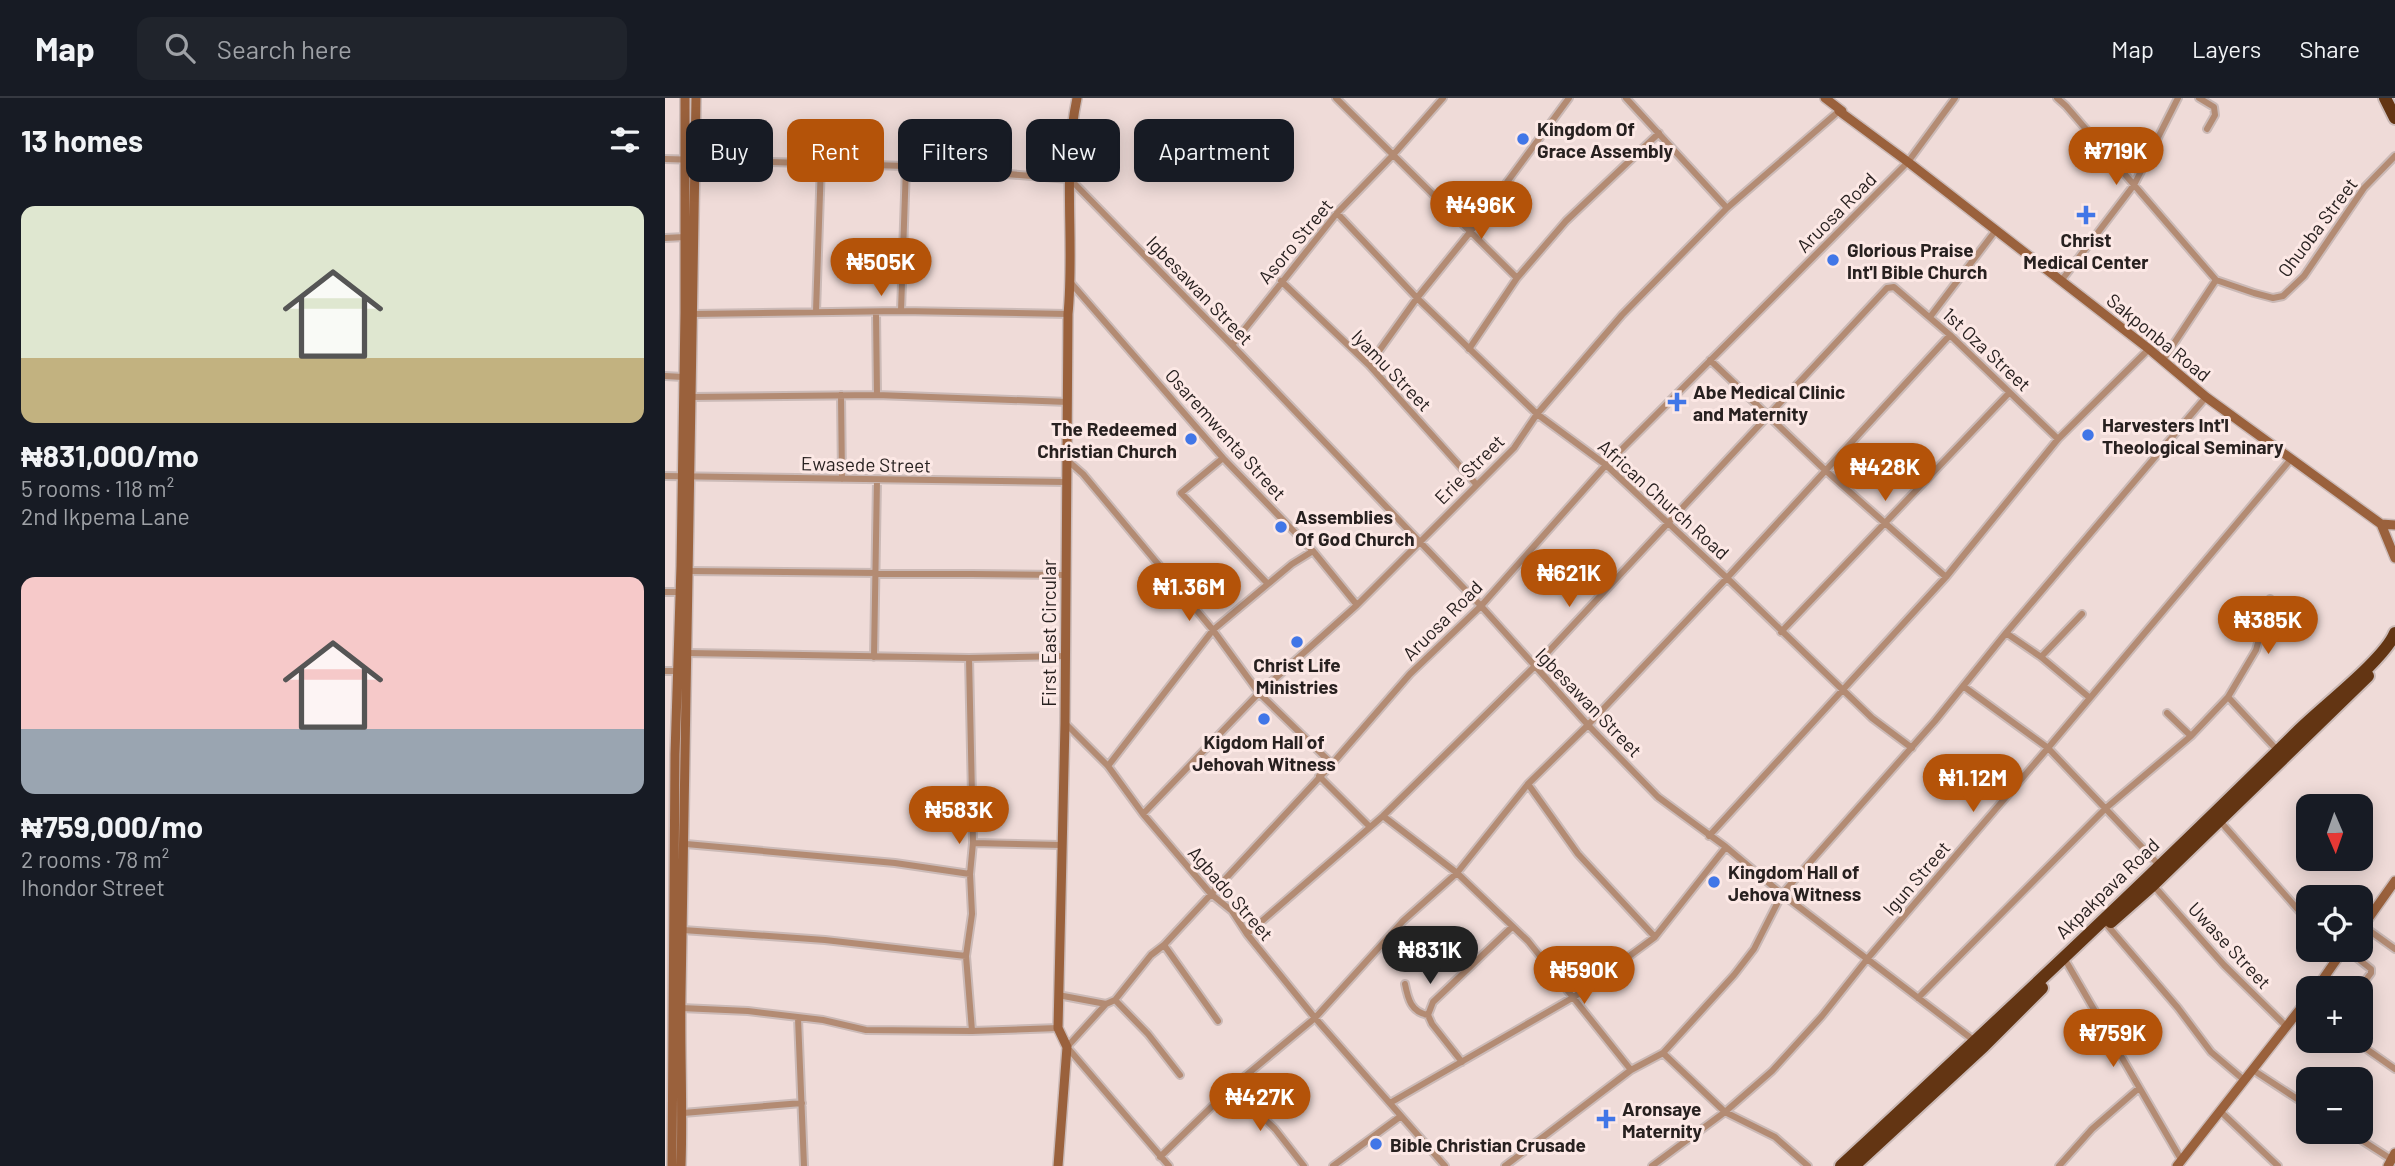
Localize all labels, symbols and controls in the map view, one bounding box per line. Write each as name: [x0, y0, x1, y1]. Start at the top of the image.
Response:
search box: [137, 17, 627, 80]
text: Map: [35, 28, 95, 68]
icon: search: [161, 29, 199, 67]
text: Search here: [217, 33, 352, 64]
text: Map: [2111, 34, 2154, 63]
text: Layers: [2192, 34, 2261, 63]
text: Share: [2299, 34, 2360, 63]
place label: Kingdom Of Grace Assembly: [1537, 117, 1673, 162]
chip: Buy: [686, 119, 773, 182]
chip: Rent: [787, 119, 884, 182]
chip: Filters: [898, 119, 1012, 182]
chip: New: [1026, 119, 1120, 182]
chip: Apartment: [1134, 119, 1294, 182]
icon: filters: [606, 121, 644, 159]
text: 13 homes: [21, 122, 143, 158]
pin: ₦719K: [2067, 127, 2165, 187]
marker: Kingdom Of Grace Assembly: [1515, 131, 1531, 147]
text: ₦719K: [2085, 136, 2147, 164]
street label: Aruosa Road: [1791, 167, 1881, 257]
street label: Ohuoba Street: [2272, 173, 2362, 281]
pin: ₦496K: [1432, 181, 1530, 241]
text: ₦496K: [1446, 190, 1516, 218]
street label: Asoro Street: [1253, 194, 1337, 288]
marker: Christ Medical Center: [2076, 205, 2096, 225]
place label: Christ Medical Center: [2023, 228, 2149, 273]
street label: Igbesawan Street: [1142, 231, 1258, 349]
pin: ₦505K: [832, 238, 930, 298]
place label: Glorious Praise Int'l Bible Church: [1847, 238, 1987, 283]
text: ₦505K: [847, 247, 915, 275]
icon: home: [270, 251, 396, 377]
marker: Glorious Praise Int'l Bible Church: [1825, 252, 1841, 268]
street label: Sakponba Road: [2102, 288, 2216, 386]
street label: 1st Oza Street: [1938, 302, 2036, 396]
street label: Iyamu Street: [1347, 324, 1437, 416]
street label: Osaremwenta Street: [1161, 363, 1291, 505]
place label: Abe Medical Clinic and Maternity: [1693, 380, 1845, 425]
marker: Abe Medical Clinic and Maternity: [1667, 392, 1687, 412]
place label: Harvesters Int'l Theological Seminary: [2102, 413, 2284, 458]
place label: The Redeemed Christian Church: [1037, 417, 1177, 462]
marker: Harvesters Int'l Theological Seminary: [2080, 427, 2096, 443]
street label: Erie Street: [1429, 429, 1509, 509]
marker: The Redeemed Christian Church: [1183, 431, 1199, 447]
street label: African Church Road: [1594, 434, 1734, 564]
text: ₦831,000/mo: [21, 437, 199, 473]
pin: ₦428K: [1836, 444, 1934, 503]
street label: Ewasede Street: [801, 451, 931, 477]
text: ₦428K: [1850, 452, 1920, 480]
text: 5 rooms · 118 m²: [21, 474, 174, 502]
text: 2nd Ikpema Lane: [21, 502, 190, 530]
place label: Assemblies Of God Church: [1295, 505, 1415, 550]
marker: Assemblies Of God Church: [1273, 519, 1289, 535]
pin: ₦621K: [1520, 550, 1618, 609]
text: ₦621K: [1537, 558, 1601, 586]
street label: First East Circular: [1037, 559, 1060, 707]
pin: ₦1.36M: [1132, 564, 1246, 623]
text: ₦1.36M: [1153, 572, 1225, 600]
street label: Aruosa Road: [1397, 575, 1487, 665]
pin: ₦385K: [2219, 596, 2317, 656]
text: ₦385K: [2234, 605, 2302, 633]
icon: home: [270, 622, 396, 748]
marker: Christ Life Ministries: [1289, 634, 1305, 650]
street label: Igbesawan Street: [1531, 643, 1647, 761]
place label: Christ Life Ministries: [1253, 653, 1341, 698]
marker: Kigdom Hall of Jehovah Witness: [1256, 711, 1272, 727]
place label: Kigdom Hall of Jehovah Witness: [1192, 730, 1336, 775]
pin: ₦1.12M: [1916, 754, 2030, 814]
text: ₦1.12M: [1939, 763, 2007, 791]
pin: ₦583K: [910, 786, 1008, 846]
north arrow: [2296, 794, 2373, 872]
map controls: [2296, 794, 2373, 1144]
text: ₦583K: [925, 795, 993, 823]
text: ₦759,000/mo: [21, 808, 203, 844]
street label: Akpakpava Road: [2050, 833, 2164, 943]
street label: Igun Street: [1877, 836, 1955, 920]
street label: Agbado Street: [1184, 841, 1278, 945]
text: 2 rooms · 78 m²: [21, 845, 169, 873]
place label: Kingdom Hall of Jehova Witness: [1728, 860, 1861, 905]
text: Ihondor Street: [21, 873, 165, 901]
marker: Kingdom Hall of Jehova Witness: [1706, 874, 1722, 890]
button: locate: [2296, 885, 2373, 962]
street label: Uwase Street: [2184, 897, 2276, 993]
pin: ₦831K: [1381, 926, 1479, 986]
text: ₦831K: [1398, 935, 1462, 963]
pin: ₦590K: [1535, 946, 1633, 1006]
text: ₦590K: [1550, 955, 1618, 983]
button: +: [2296, 976, 2373, 1053]
pin: ₦759K: [2064, 1010, 2162, 1069]
text: ₦759K: [2079, 1018, 2147, 1046]
button: −: [2296, 1067, 2373, 1144]
pin: ₦427K: [1211, 1074, 1309, 1133]
text: ₦427K: [1225, 1082, 1295, 1110]
place label: Aronsaye Maternity: [1622, 1097, 1703, 1142]
marker: Aronsaye Maternity: [1596, 1109, 1616, 1129]
place label: Bible Christian Crusade: [1390, 1133, 1586, 1156]
marker: Bible Christian Crusade: [1368, 1136, 1384, 1152]

